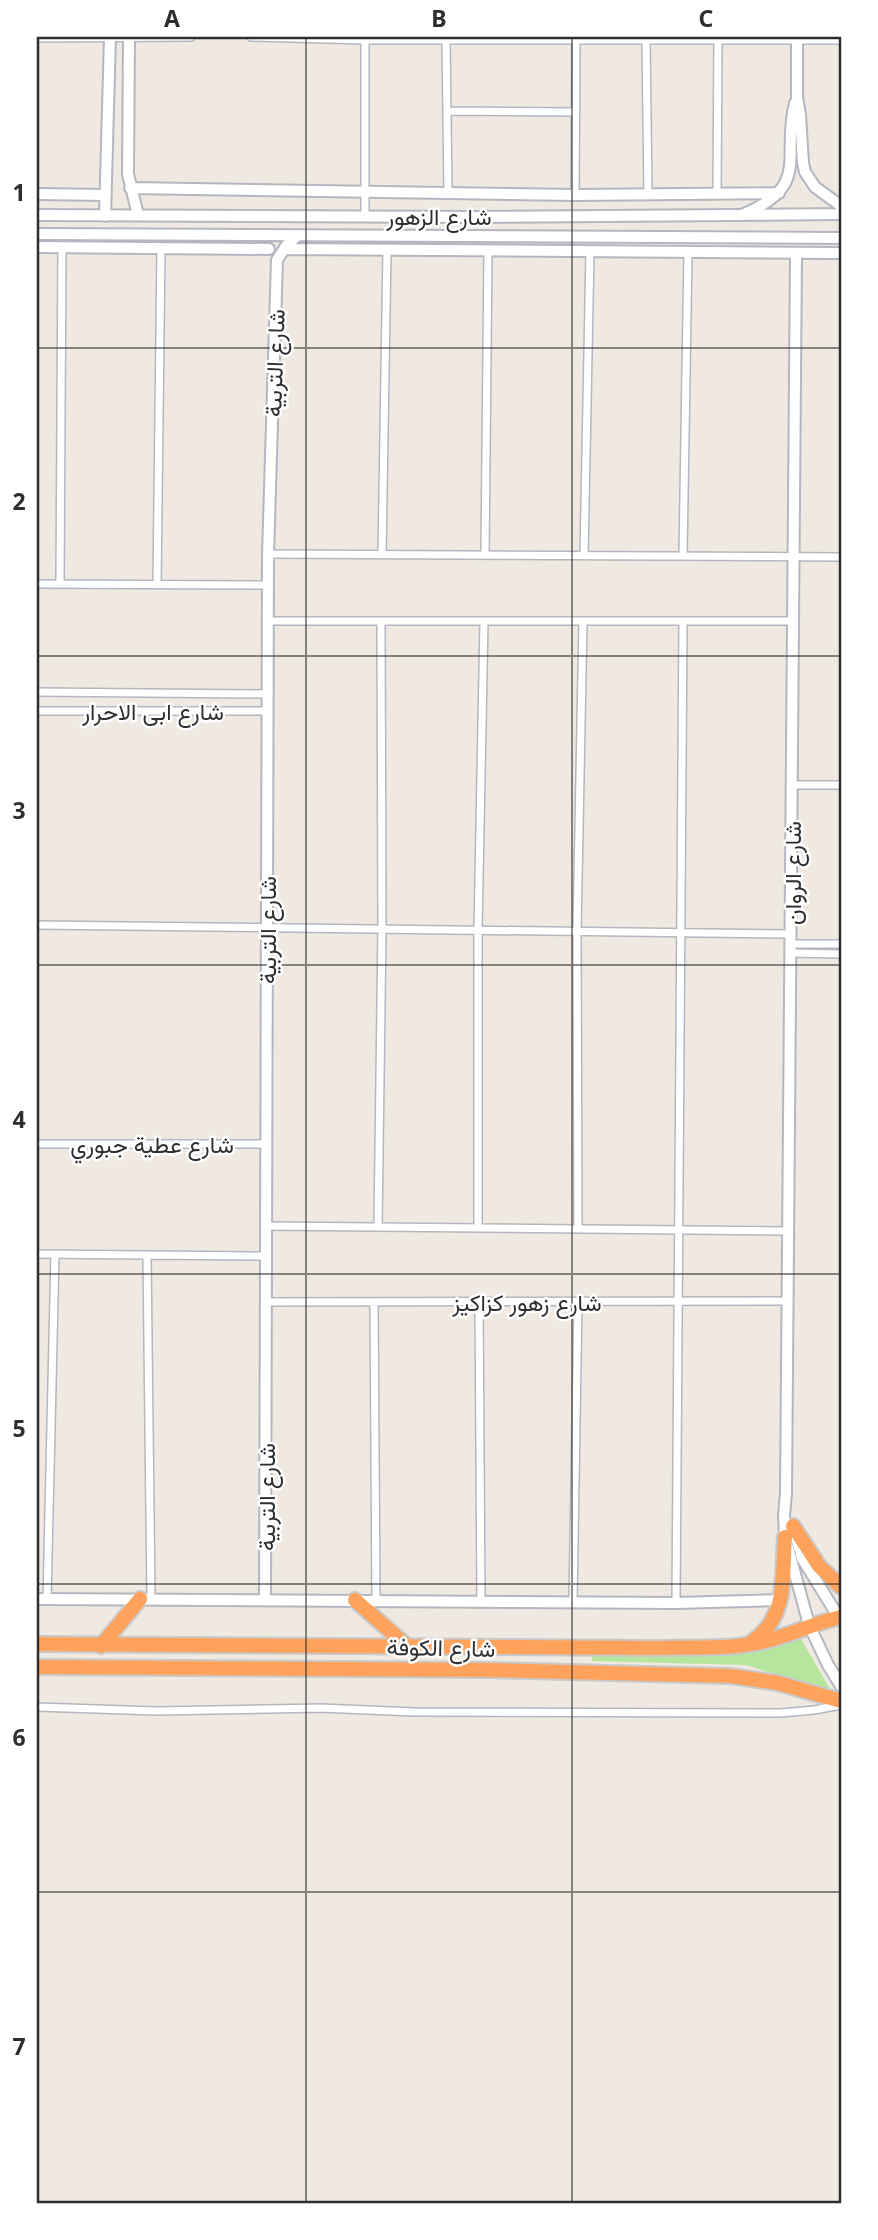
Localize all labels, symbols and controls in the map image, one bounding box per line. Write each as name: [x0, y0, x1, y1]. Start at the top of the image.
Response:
text: A: [164, 2, 180, 34]
text: B: [431, 2, 447, 34]
text: C: [699, 2, 714, 34]
text: 1: [12, 176, 26, 208]
street label: شارع الزهور: [385, 200, 492, 233]
street label: شارع التربية: [256, 309, 293, 417]
text: 2: [12, 485, 26, 517]
street label: شارع ابی الاحرار: [81, 695, 224, 728]
text: 3: [12, 794, 26, 826]
street label: شارع الروان: [776, 821, 809, 925]
street label: شارع التربية: [251, 876, 284, 984]
text: 4: [12, 1103, 26, 1135]
street label: شارع عطية جبوري: [70, 1128, 234, 1164]
street label: شارع زهور كزاكيز: [451, 1286, 602, 1319]
text: 5: [12, 1412, 26, 1444]
street label: شارع التربية: [250, 1443, 283, 1551]
street label: شارع الكوفة: [386, 1630, 496, 1665]
text: 6: [12, 1721, 26, 1753]
text: 7: [12, 2030, 26, 2062]

